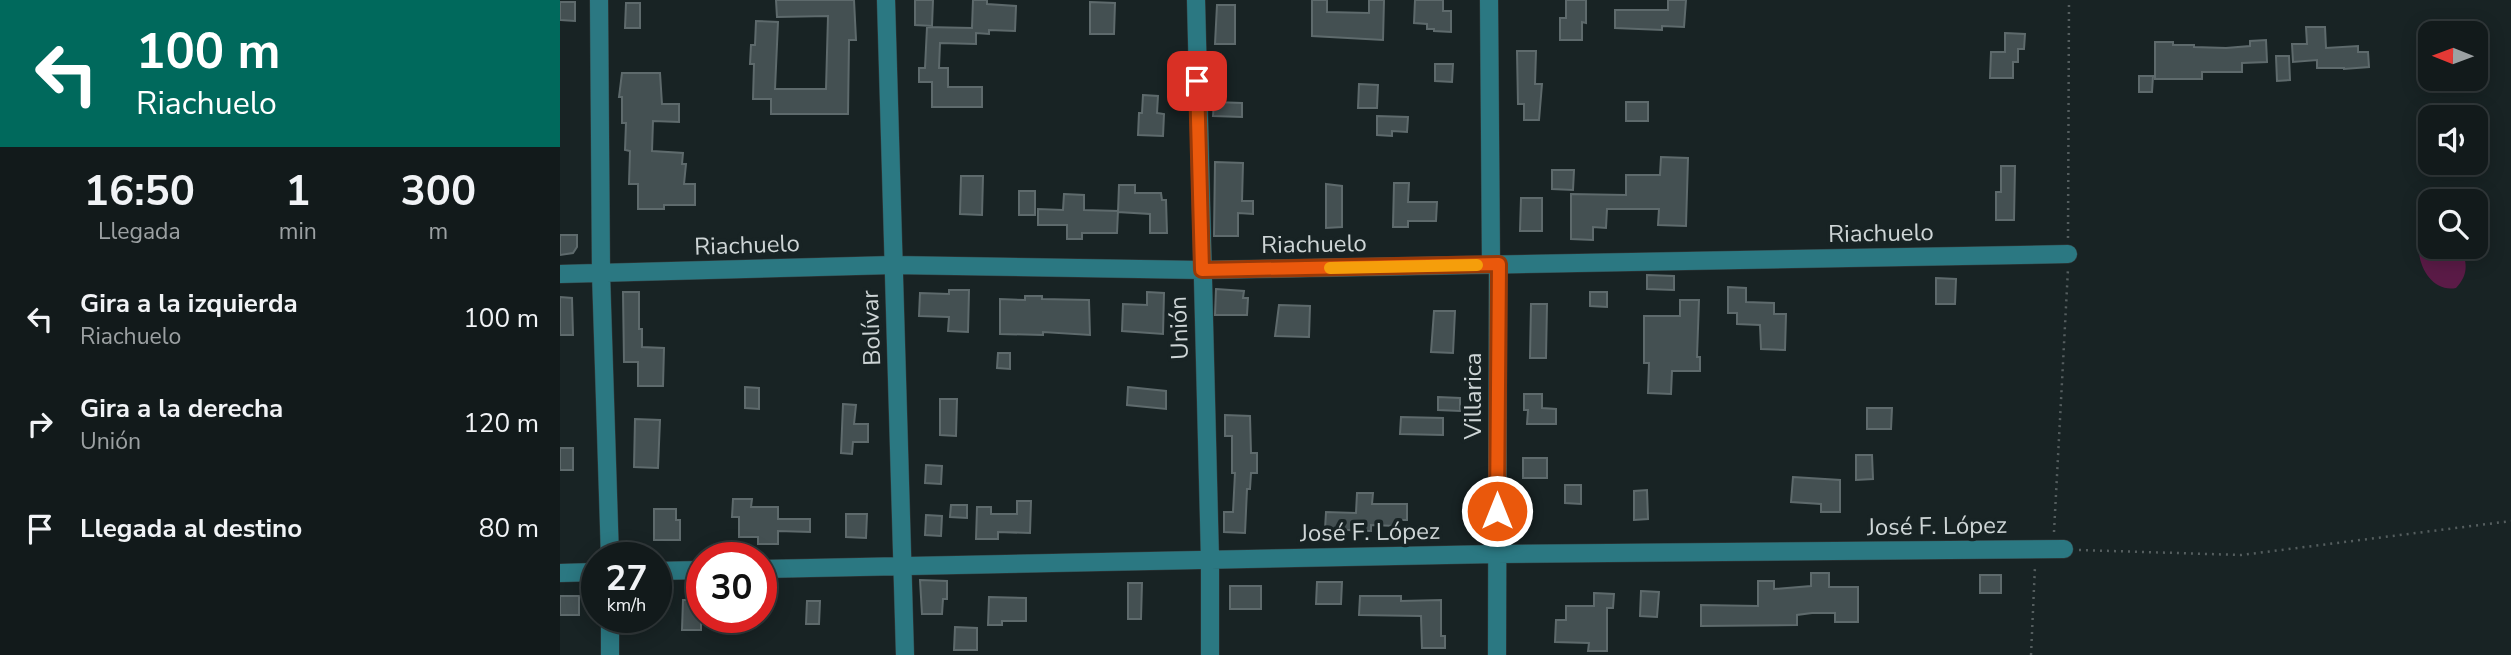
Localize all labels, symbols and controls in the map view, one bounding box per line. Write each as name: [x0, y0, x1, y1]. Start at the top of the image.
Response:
text: 100 m: [136, 18, 280, 85]
north arrow: [2418, 21, 2488, 91]
map controls: [2418, 21, 2488, 259]
icon: left: [21, 28, 112, 119]
pin: [1167, 51, 1227, 111]
icon: arrive: [1178, 62, 1216, 100]
text: Riachuelo: [136, 82, 277, 125]
button: sound: [2418, 105, 2488, 175]
text: 16:50: [84, 163, 195, 220]
text: 1: [285, 163, 310, 220]
text: 300: [401, 163, 476, 220]
button: search: [2418, 189, 2488, 259]
text: Llegada: [98, 216, 181, 247]
text: min: [279, 216, 317, 247]
text: m: [429, 216, 448, 247]
street label: Riachuelo: [1828, 216, 1934, 250]
street label: Riachuelo: [694, 227, 800, 263]
street label: Riachuelo: [1261, 227, 1367, 261]
text: Gira a la izquierda: [80, 286, 298, 321]
street label: Bolívar: [854, 289, 888, 366]
street label: Unión: [1162, 296, 1196, 360]
icon: left: [21, 300, 59, 338]
text: 100 m: [463, 301, 539, 336]
text: Riachuelo: [80, 321, 181, 352]
street label: Villarica: [1457, 353, 1489, 440]
text: Gira a la derecha: [80, 391, 283, 426]
icon: right: [21, 405, 59, 443]
text: 120 m: [463, 406, 539, 441]
text: Unión: [80, 426, 141, 457]
position arrow: [1460, 474, 1534, 548]
street label: José F. López: [1866, 509, 2007, 543]
icon: arrive: [21, 510, 59, 548]
text: Llegada al destino: [80, 511, 302, 546]
text: 80 m: [479, 511, 539, 546]
street label: José F. López: [1299, 515, 1440, 549]
speed limit sign: 30: [686, 542, 777, 633]
text: 27: [605, 555, 648, 602]
text: km/h: [607, 593, 646, 617]

